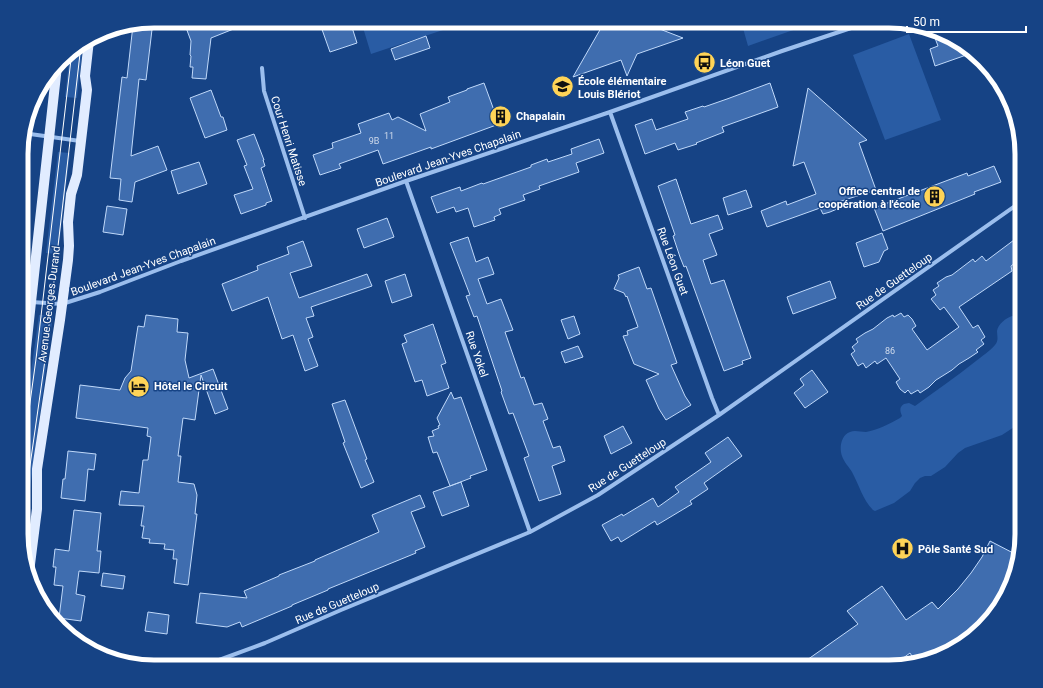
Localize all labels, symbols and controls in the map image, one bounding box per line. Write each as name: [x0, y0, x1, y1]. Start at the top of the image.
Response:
scale bar: [907, 8, 1026, 34]
text: 50 m: [913, 15, 940, 29]
bus stop icon: Léon Guet: [692, 50, 718, 76]
place label: Léon Guet: [720, 57, 771, 70]
school or university icon: École élémentaire Louis Blériot: [549, 74, 575, 100]
place label: École élémentaire Louis Blériot: [578, 75, 666, 101]
street label: Cour Henri Matisse: [268, 94, 309, 188]
building icon: Chapalain: [488, 103, 514, 129]
place label: Chapalain: [516, 110, 565, 123]
street label: Boulevard Jean-Yves Chapalain: [374, 127, 523, 190]
house number: 11: [384, 131, 394, 141]
house number: 9B: [369, 136, 380, 146]
building icon: Office central de coopération à l'école: [922, 184, 948, 210]
place label: Office central de coopération à l'école: [819, 185, 920, 211]
street label: Rue Léon Guet: [654, 225, 691, 297]
street label: Boulevard Jean-Yves Chapalain: [69, 234, 217, 299]
street label: Avenue Georges Durand: [36, 245, 63, 363]
street label: Rue de Guetteloup: [854, 250, 935, 312]
street label: Rue Yokel: [463, 329, 490, 379]
house number: 86: [885, 346, 895, 356]
hotel icon: Hôtel le Circuit: [125, 373, 151, 399]
place label: Hôtel le Circuit: [154, 380, 228, 393]
street label: Rue de Guetteloup: [586, 436, 668, 495]
hospital icon: Pôle Santé Sud: [890, 536, 916, 562]
place label: Pôle Santé Sud: [918, 543, 993, 556]
street label: Rue de Guetteloup: [293, 580, 381, 627]

